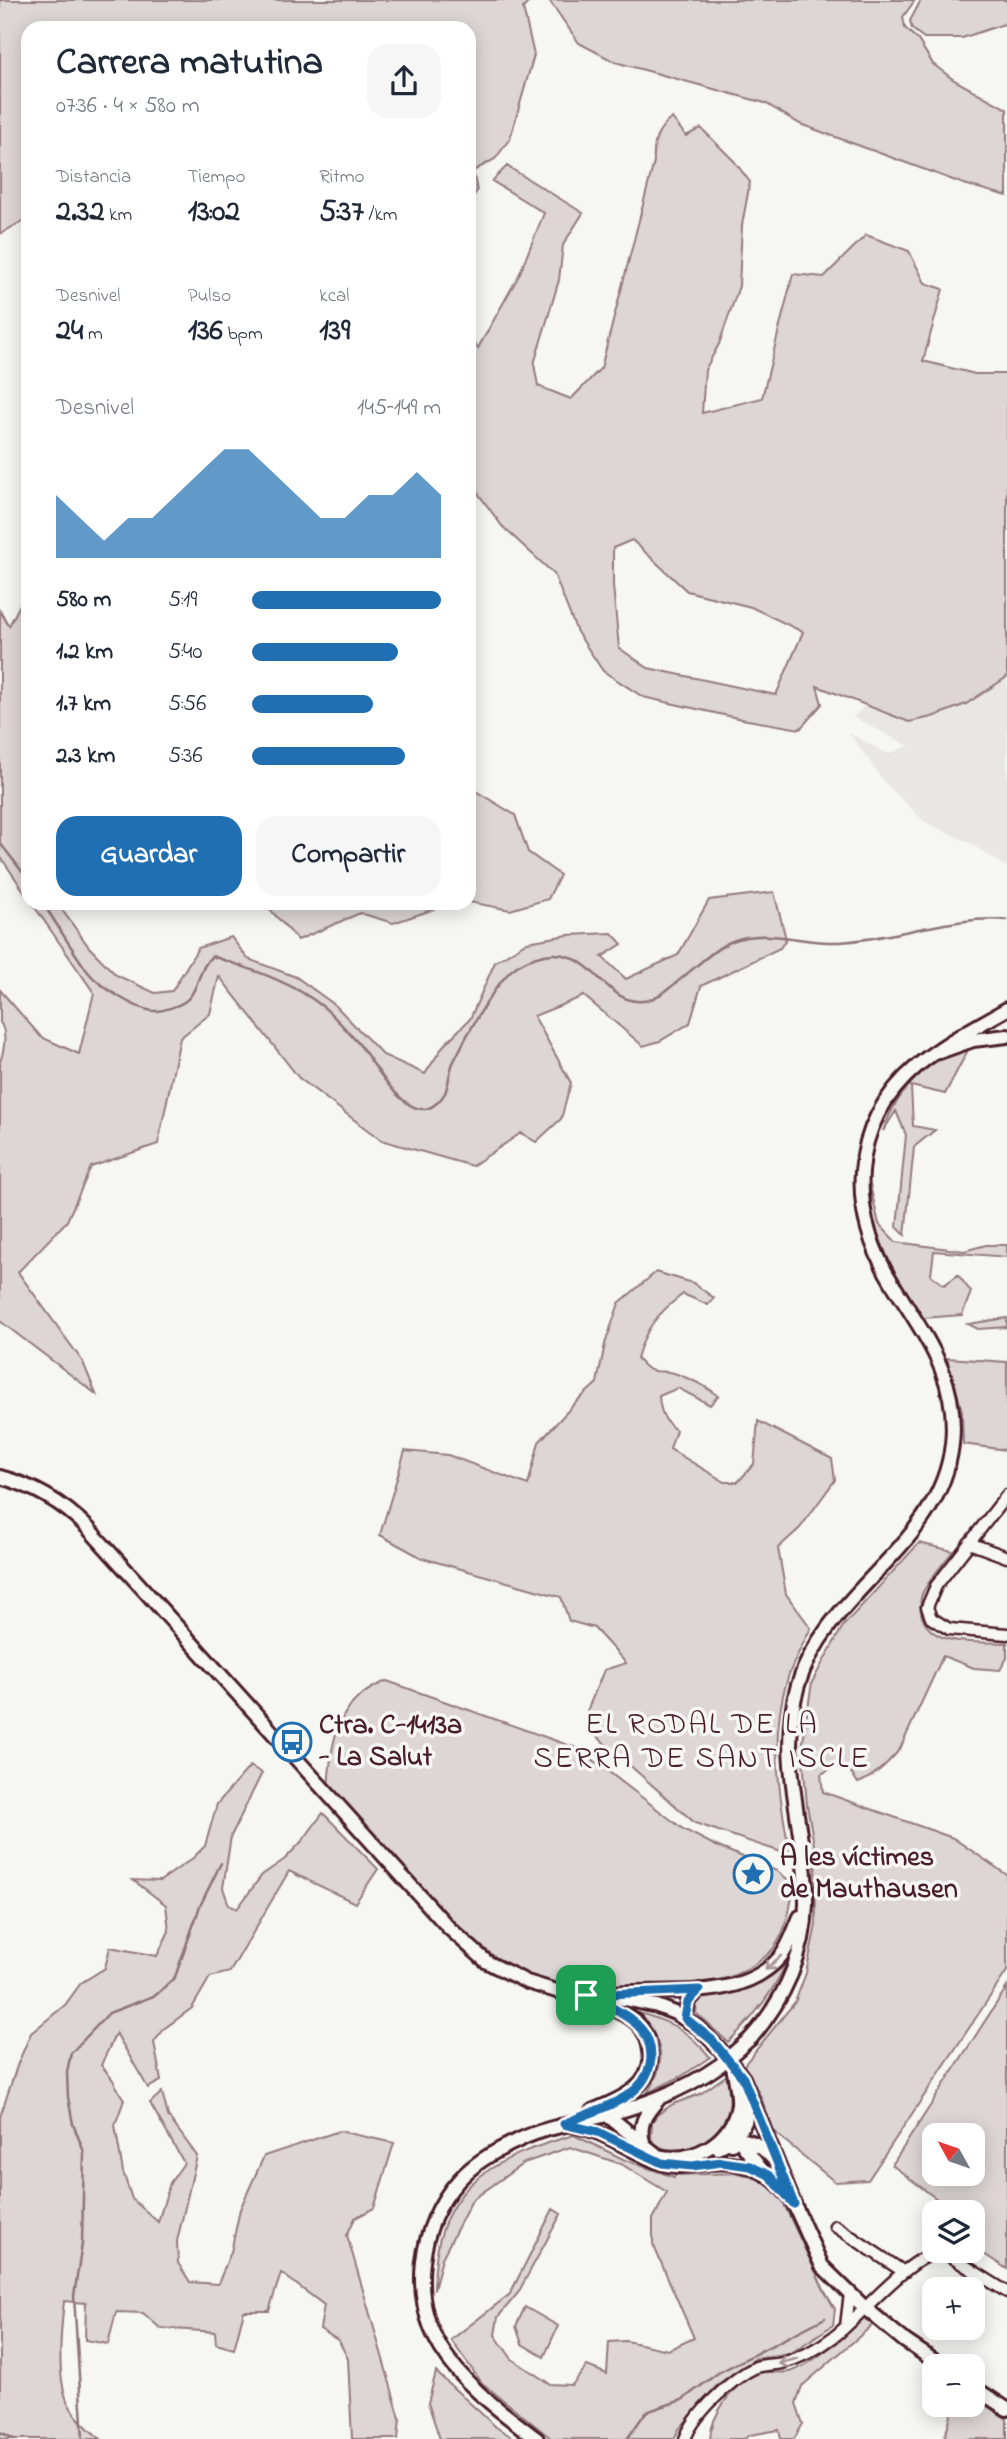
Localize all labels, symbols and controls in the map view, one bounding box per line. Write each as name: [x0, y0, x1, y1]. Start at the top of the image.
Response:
text: Carrera matutina: [56, 36, 323, 92]
button: share: [367, 44, 441, 118]
text: 07:36 · 4 × 580 m: [56, 90, 199, 123]
text: Distancia: [56, 164, 131, 191]
text: Tiempo: [188, 164, 245, 191]
text: Ritmo: [319, 164, 364, 191]
text: 2.32: [56, 191, 104, 235]
text: 13:02: [188, 191, 240, 235]
text: 5:37: [319, 191, 364, 235]
text: km: [104, 202, 132, 229]
text: /km: [364, 202, 398, 229]
text: Desnivel: [56, 283, 121, 310]
text: Pulso: [188, 283, 231, 310]
text: kcal: [319, 283, 350, 310]
text: 24: [56, 310, 83, 354]
text: 136: [188, 310, 223, 354]
text: 139: [319, 310, 350, 354]
text: m: [83, 321, 103, 348]
text: bpm: [223, 321, 263, 348]
text: Desnivel: [56, 392, 134, 425]
text: 145–149 m: [357, 392, 441, 425]
text: 580 m: [56, 584, 111, 617]
text: 5:19: [168, 584, 197, 617]
text: 1.2 km: [56, 636, 113, 669]
text: 5:40: [168, 636, 203, 669]
text: 1.7 km: [56, 688, 111, 721]
text: 5:56: [168, 688, 206, 721]
text: 2.3 km: [56, 740, 115, 773]
text: 5:36: [168, 740, 203, 773]
button: Guardar: [56, 816, 242, 896]
button: Compartir: [256, 816, 441, 896]
district label: EL RODAL DE LA SERRA DE SANT ISCLE: [533, 1704, 871, 1782]
place label: Ctra. C-1413a - La Salut: [318, 1706, 462, 1779]
bus stop icon: Ctra. C-1413a - La Salut: [271, 1721, 313, 1763]
place label: A les víctimes de Mauthausen: [780, 1838, 958, 1911]
place icon: A les víctimes de Mauthausen: [732, 1853, 774, 1895]
one-way arrow: [764, 1955, 782, 1971]
pin: [556, 1965, 616, 2025]
icon: arrive: [567, 1976, 605, 2014]
north arrow: [922, 2123, 985, 2186]
map controls: [922, 2123, 985, 2417]
button: layers: [922, 2200, 985, 2263]
button: +: [922, 2277, 985, 2340]
button: −: [922, 2354, 985, 2417]
one-way arrow: [777, 2355, 800, 2368]

